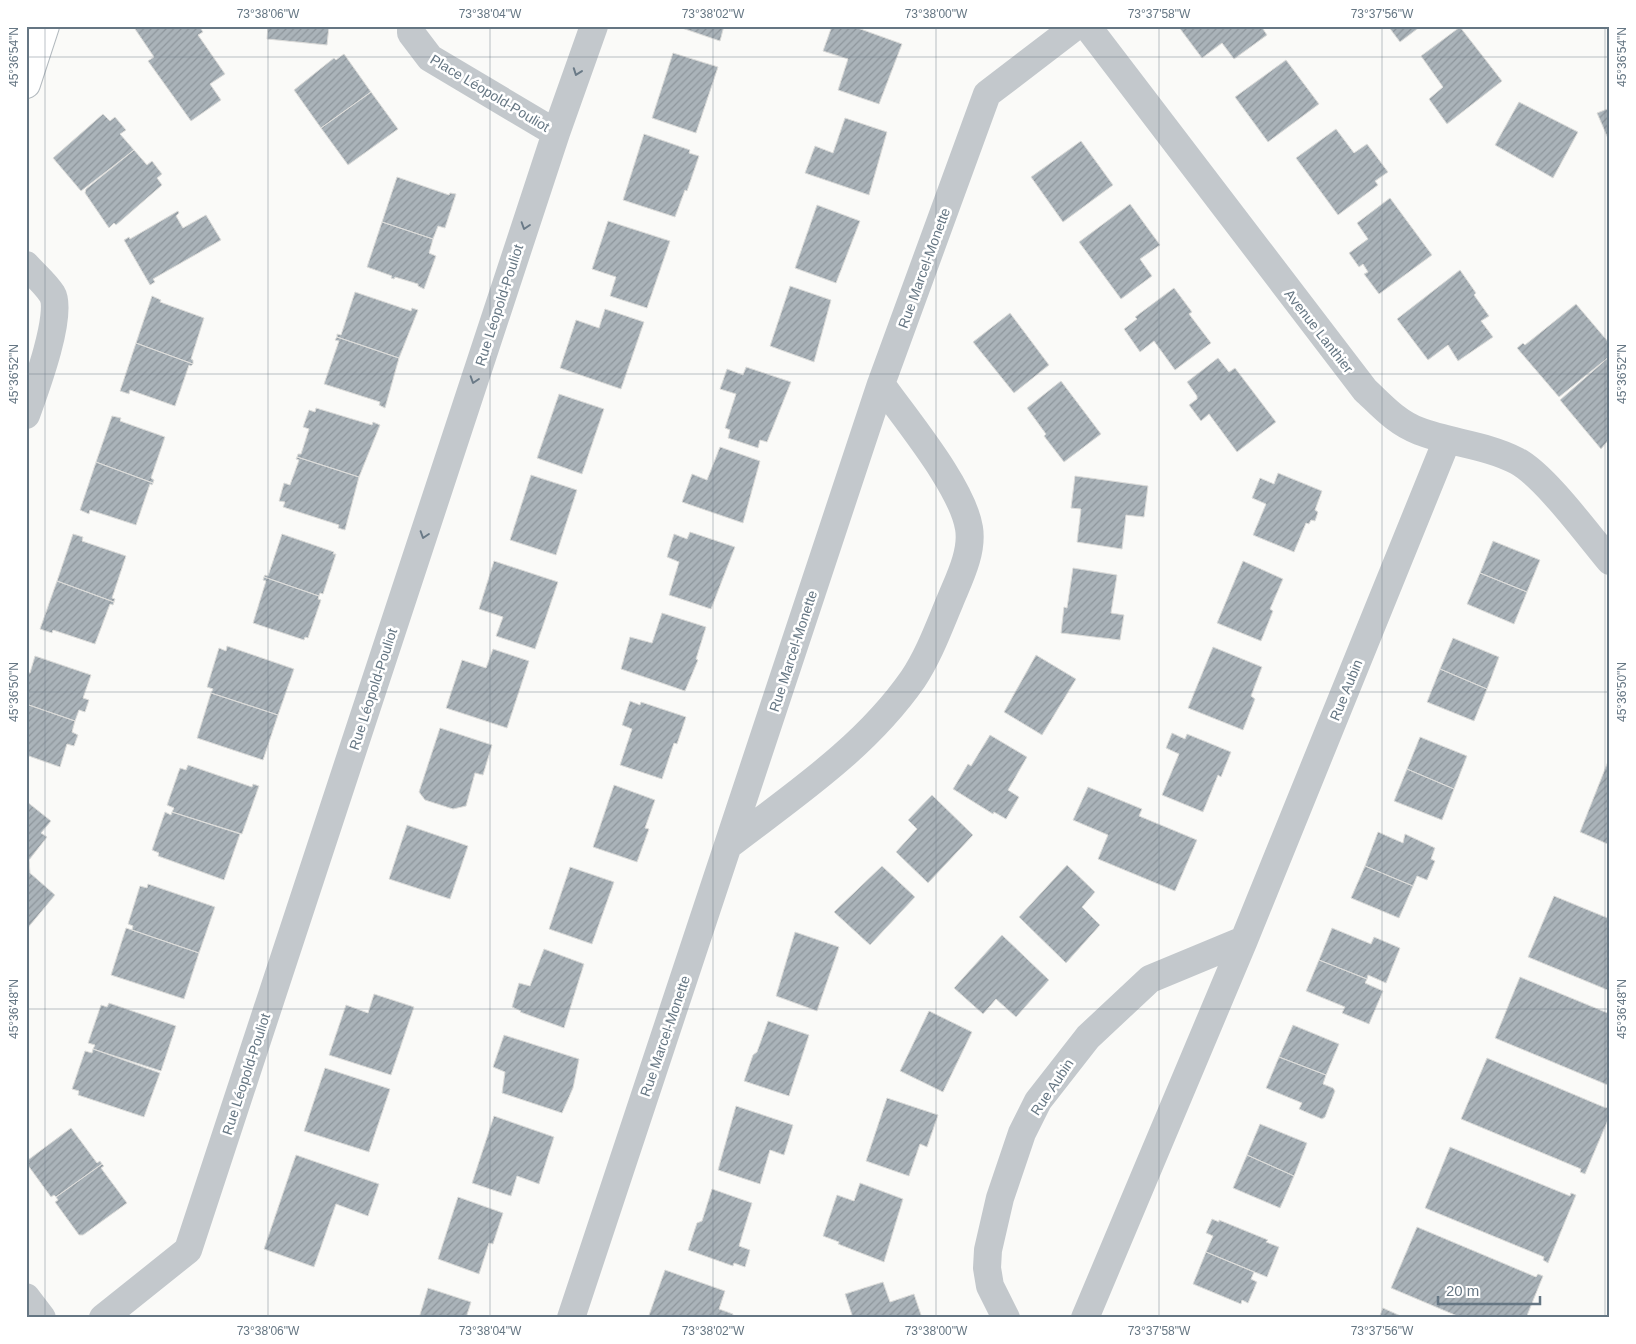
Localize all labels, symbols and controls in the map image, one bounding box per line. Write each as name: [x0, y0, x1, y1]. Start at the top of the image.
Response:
text: 73°38'06"W: [237, 7, 300, 21]
text: 73°38'04"W: [459, 7, 522, 21]
text: 73°38'02"W: [682, 7, 745, 21]
text: 73°38'00"W: [905, 7, 968, 21]
text: 73°37'58"W: [1128, 7, 1191, 21]
text: 73°37'56"W: [1351, 7, 1414, 21]
text: 45°36'54"N: [7, 27, 21, 87]
text: 45°36'54"N: [1615, 27, 1629, 87]
street label: Place Léopold-Pouliot: [427, 51, 553, 135]
one-way arrow: [573, 67, 583, 76]
street label: Rue Marcel-Monette: [895, 205, 953, 330]
one-way arrow: [521, 221, 531, 230]
street label: Rue Léopold-Pouliot: [472, 242, 526, 368]
street label: Avenue Lanthier: [1281, 286, 1357, 376]
text: 45°36'52"N: [7, 344, 21, 404]
text: 45°36'52"N: [1615, 344, 1629, 404]
one-way arrow: [470, 376, 480, 384]
one-way arrow: [419, 530, 429, 538]
street label: Rue Marcel-Monette: [766, 588, 820, 714]
street label: Rue Léopold-Pouliot: [346, 626, 400, 752]
street label: Rue Aubin: [1326, 657, 1366, 723]
text: 45°36'50"N: [7, 662, 21, 722]
text: 45°36'50"N: [1615, 662, 1629, 722]
street label: Rue Marcel-Monette: [637, 973, 693, 1099]
text: 45°36'48"N: [7, 979, 21, 1039]
text: 45°36'48"N: [1615, 979, 1629, 1039]
street label: Rue Léopold-Pouliot: [219, 1011, 273, 1137]
street label: Rue Aubin: [1027, 1056, 1077, 1118]
scale bar: [1438, 1274, 1541, 1306]
text: 20 m: [1446, 1282, 1479, 1299]
text: 73°38'06"W: [237, 1324, 300, 1338]
text: 73°38'04"W: [459, 1324, 522, 1338]
text: 73°38'02"W: [682, 1324, 745, 1338]
text: 73°38'00"W: [905, 1324, 968, 1338]
text: 73°37'58"W: [1128, 1324, 1191, 1338]
text: 73°37'56"W: [1351, 1324, 1414, 1338]

